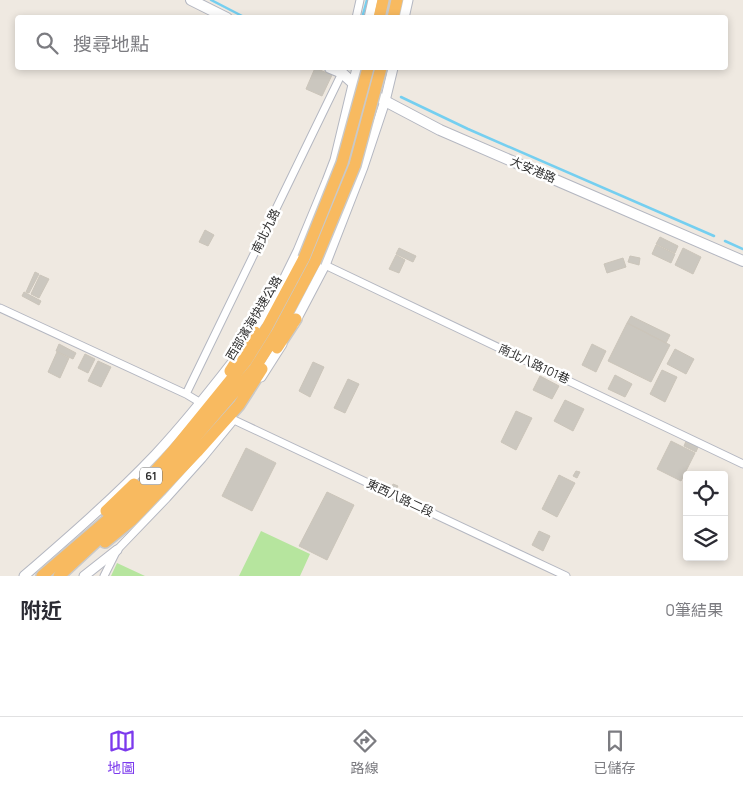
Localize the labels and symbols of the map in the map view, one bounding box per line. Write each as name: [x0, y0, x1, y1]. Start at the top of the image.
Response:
street label: 大安港路: [508, 152, 559, 187]
street label: 南北九路: [247, 205, 284, 256]
street label: 西部濱海快速公路: [222, 272, 286, 363]
street label: 南北八路101巷: [496, 340, 573, 387]
road number: 61: [140, 468, 162, 484]
street label: 東西八路二段: [364, 475, 436, 520]

